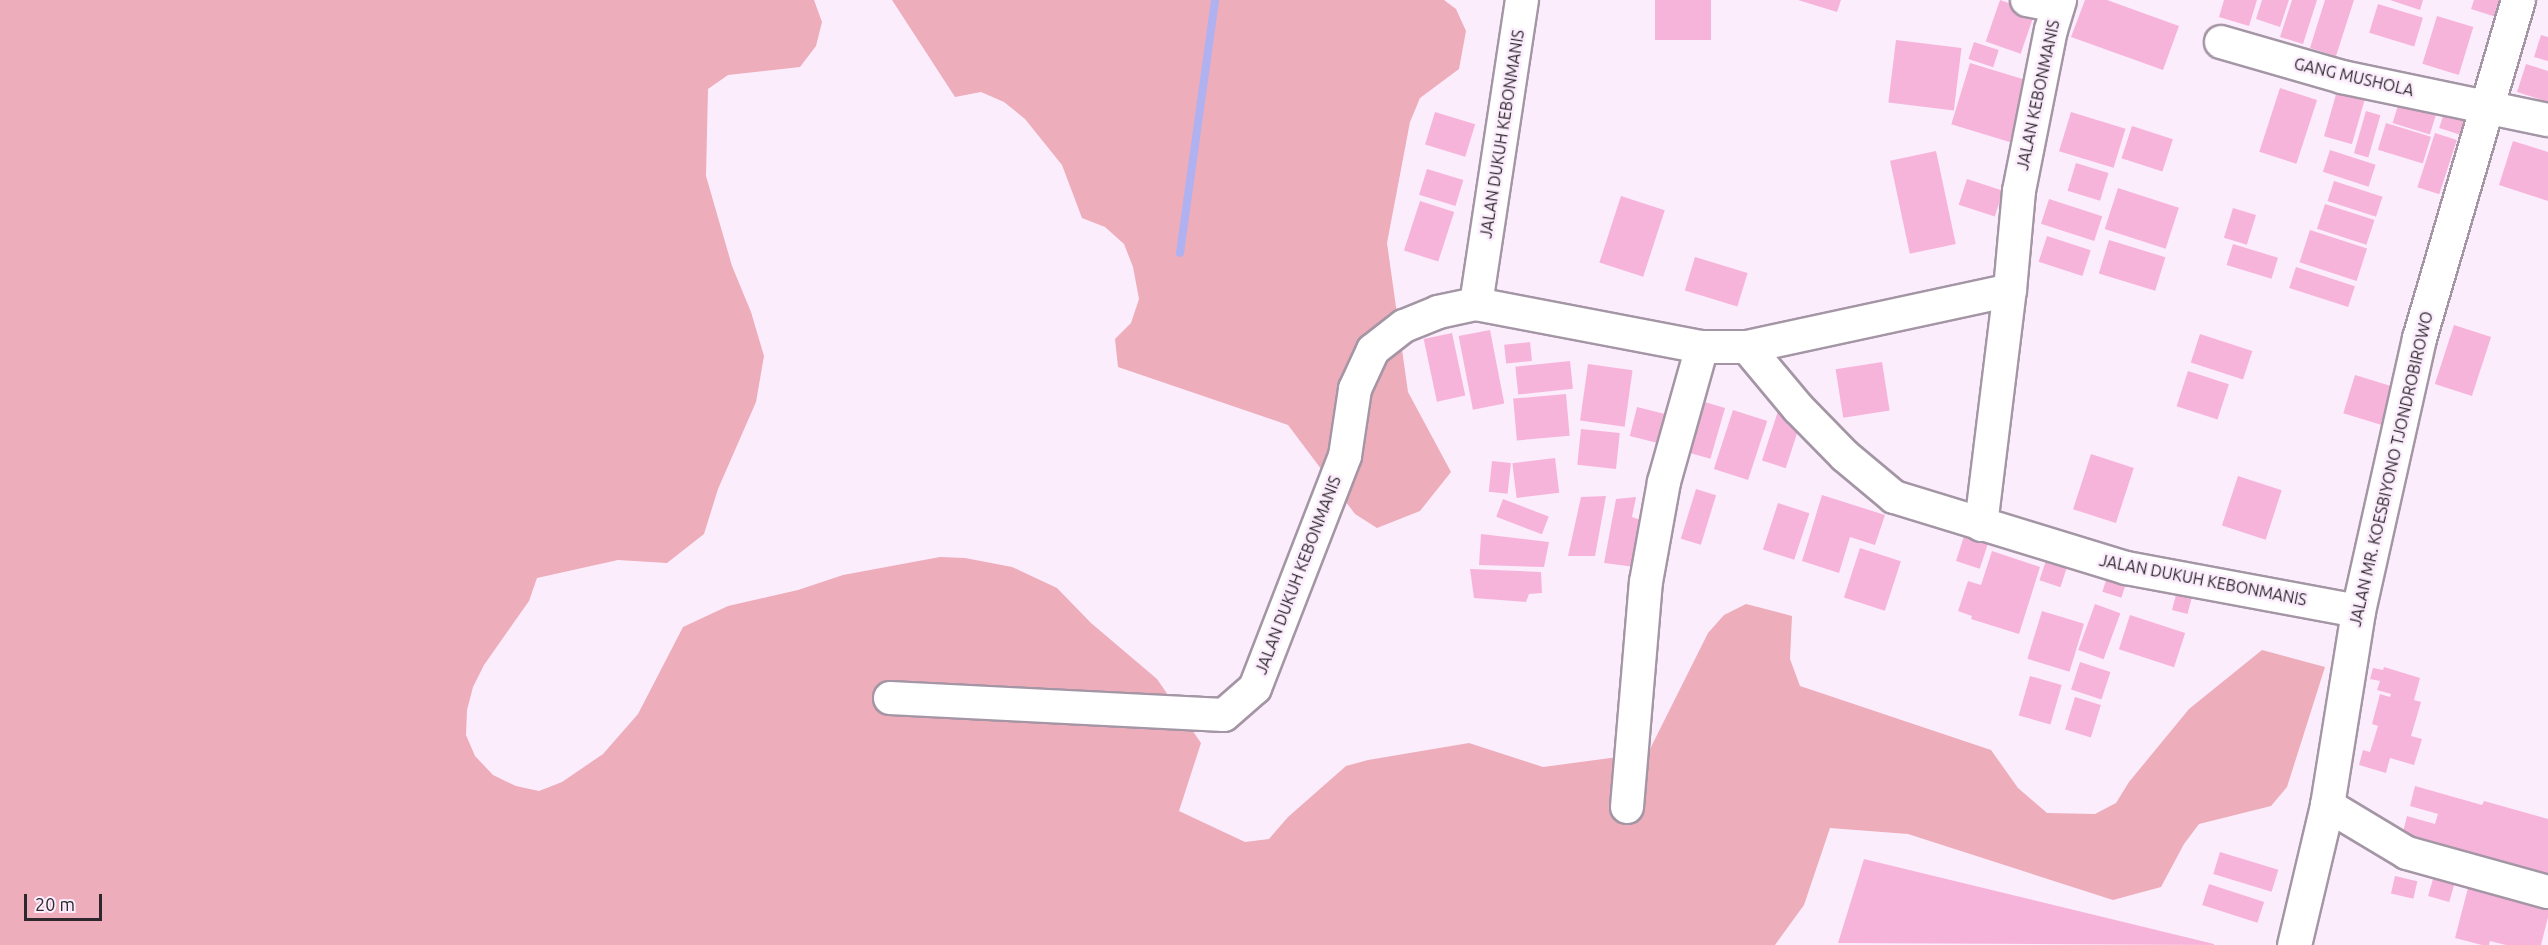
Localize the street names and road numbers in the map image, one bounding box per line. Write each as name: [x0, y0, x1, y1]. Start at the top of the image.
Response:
street label: JALAN KEBONMANIS: [2013, 18, 2063, 172]
street label: JALAN DUKUH KEBONMANIS: [1476, 28, 1528, 240]
street label: GANG MUSHOLA: [2292, 54, 2416, 100]
street label: JALAN MR. KOESBIYONO TJONDROBIROWO: [2345, 310, 2437, 628]
street label: JALAN DUKUH KEBONMANIS: [1251, 473, 1345, 677]
street label: JALAN DUKUH KEBONMANIS: [2098, 550, 2308, 610]

